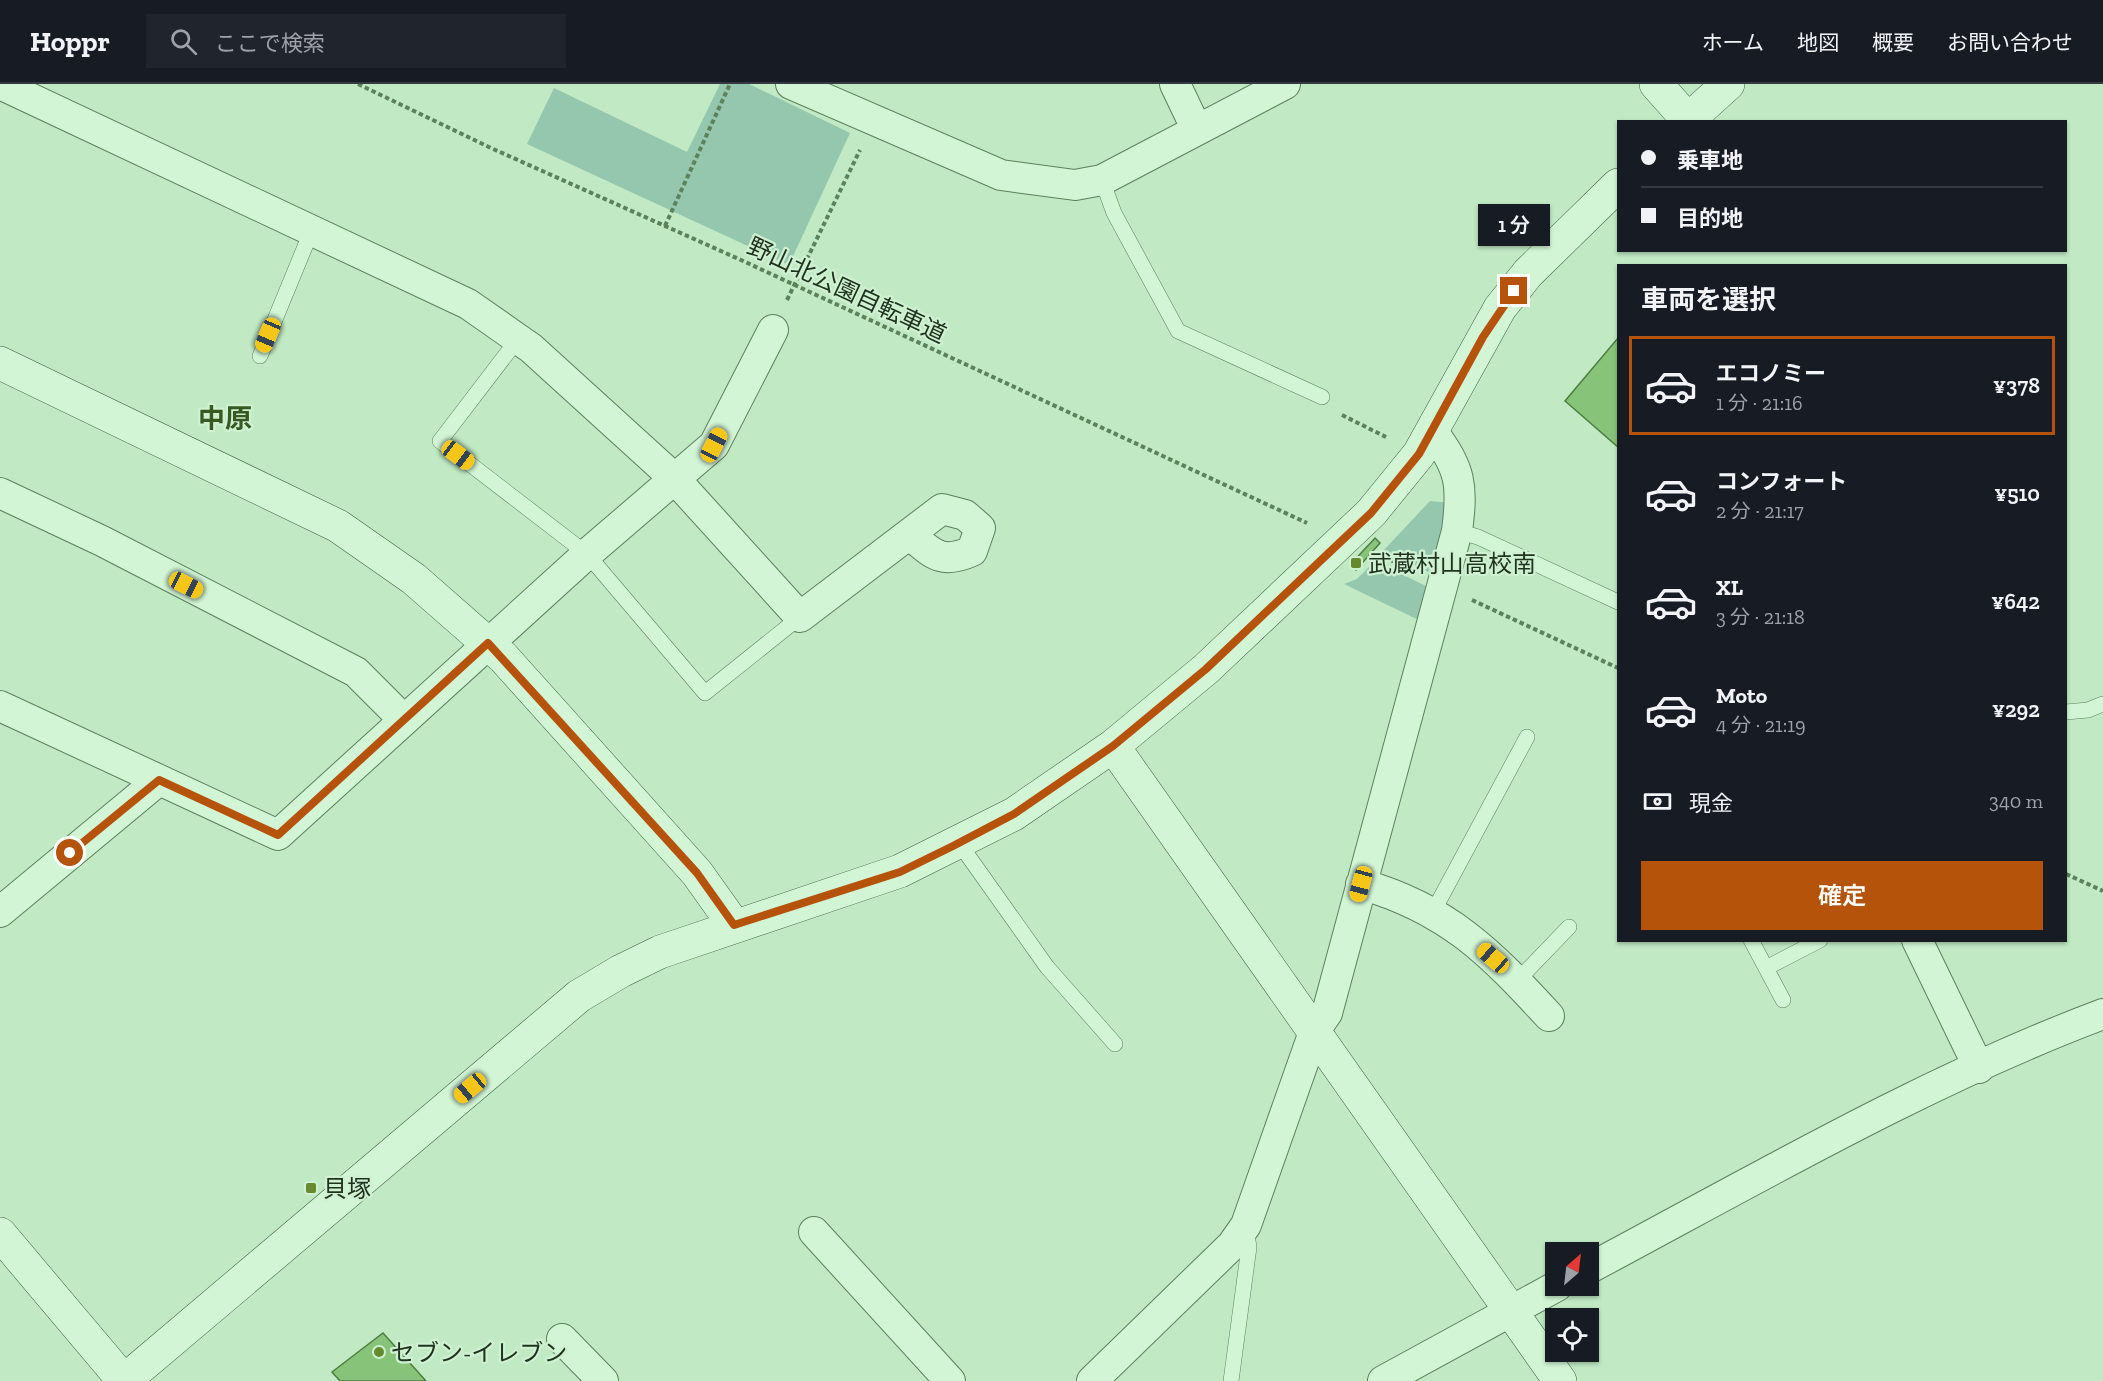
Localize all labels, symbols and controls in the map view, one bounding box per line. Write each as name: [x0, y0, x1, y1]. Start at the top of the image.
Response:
search box: [146, 14, 566, 68]
text: Hoppr: [30, 25, 110, 58]
icon: search: [167, 25, 200, 58]
text: ここで検索: [215, 30, 325, 57]
text: ホーム: [1702, 30, 1764, 55]
text: 地図: [1797, 30, 1839, 55]
text: 概要: [1872, 30, 1914, 55]
text: お問い合わせ: [1947, 30, 2073, 55]
text: 乗車地: [1677, 147, 1743, 174]
callout: 1 分: [1478, 204, 1550, 246]
text: 目的地: [1677, 205, 1743, 232]
text: 1 分: [1498, 213, 1530, 237]
street label: 野山北公園自転車道: [743, 231, 951, 349]
route end: [1500, 277, 1527, 304]
text: 車両を選択: [1641, 284, 1776, 316]
car: [253, 315, 283, 355]
icon: car: [1644, 359, 1698, 413]
text: エコノミー: [1716, 360, 1826, 387]
text: ¥378: [1993, 372, 2040, 399]
text: 1 分 · 21:16: [1716, 391, 1803, 415]
district label: 中原: [198, 403, 252, 435]
car: [698, 425, 730, 465]
car: [438, 437, 478, 473]
icon: car: [1644, 467, 1698, 521]
text: コンフォート: [1716, 468, 1847, 495]
text: ¥510: [1994, 480, 2040, 507]
text: 2 分 · 21:17: [1716, 499, 1804, 523]
place label: 武蔵村山高校南: [1368, 549, 1536, 578]
marker: 武蔵村山高校南: [1349, 556, 1363, 570]
car: [166, 569, 206, 601]
text: XL: [1716, 574, 1743, 601]
icon: car: [1644, 575, 1698, 629]
text: ¥642: [1991, 588, 2040, 615]
text: 3 分 · 21:18: [1716, 605, 1805, 629]
text: Moto: [1716, 682, 1767, 709]
icon: car: [1644, 683, 1698, 737]
text: ¥292: [1992, 696, 2040, 723]
text: 4 分 · 21:19: [1716, 713, 1806, 737]
icon: cash: [1641, 785, 1674, 818]
text: 340 m: [1989, 789, 2043, 813]
text: 現金: [1689, 790, 1733, 817]
route start: [56, 839, 83, 866]
button: 確定: [1641, 861, 2043, 930]
car: [1348, 864, 1374, 904]
car: [1474, 939, 1512, 977]
car: [450, 1070, 490, 1106]
place label: 貝塚: [323, 1174, 371, 1203]
marker: 貝塚: [304, 1181, 318, 1195]
north arrow: [1545, 1242, 1599, 1296]
map controls: [1545, 1242, 1599, 1362]
button: locate: [1545, 1308, 1599, 1362]
place label: セブン-イレブン: [391, 1338, 567, 1367]
marker: セブン-イレブン: [372, 1345, 386, 1359]

